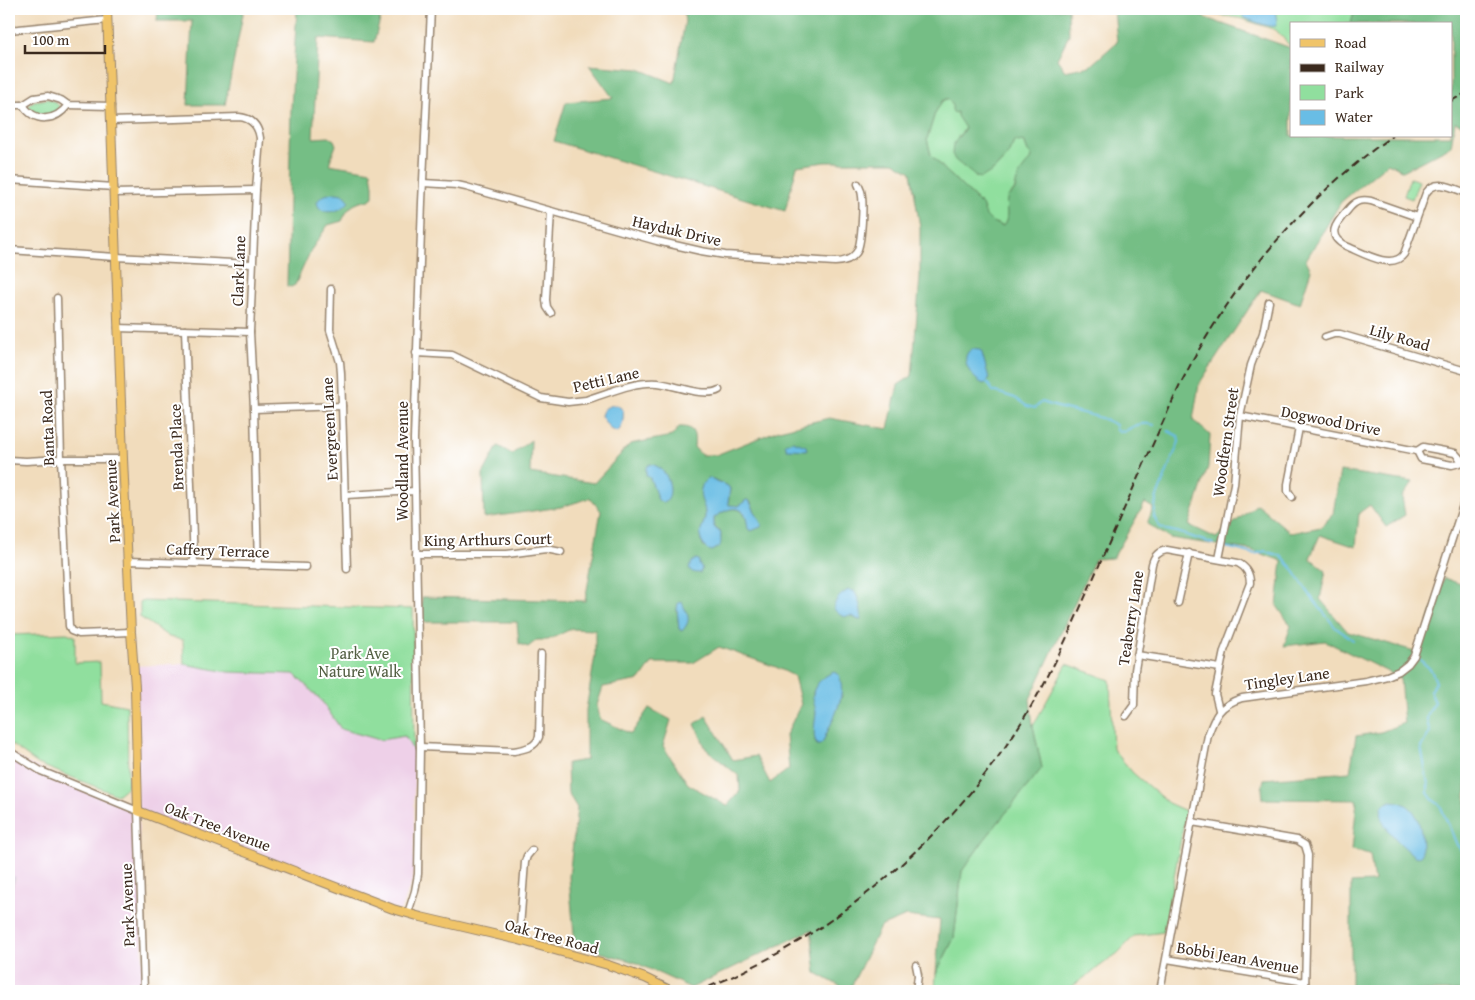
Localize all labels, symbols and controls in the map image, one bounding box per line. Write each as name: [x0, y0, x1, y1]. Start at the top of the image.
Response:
scale bar: [25, 22, 105, 54]
legend: [1290, 22, 1452, 138]
text: 100 m: [32, 29, 70, 50]
text: Road: [1335, 32, 1366, 53]
text: Railway: [1335, 56, 1385, 77]
text: Park: [1335, 82, 1364, 103]
text: Water: [1335, 106, 1373, 127]
street label: Hayduk Drive: [630, 208, 724, 252]
street label: Clark Lane: [225, 235, 251, 307]
street label: Lily Road: [1367, 317, 1433, 357]
street label: Petti Lane: [571, 360, 641, 398]
street label: Evergreen Lane: [314, 377, 344, 481]
street label: Woodfern Street: [1205, 385, 1245, 498]
street label: Banta Road: [34, 389, 60, 466]
street label: Dogwood Drive: [1279, 399, 1383, 441]
street label: Woodland Avenue: [390, 401, 414, 521]
street label: Brenda Place: [162, 403, 190, 491]
street label: Park Avenue: [98, 459, 126, 543]
street label: King Arthurs Court: [424, 526, 553, 552]
street label: Caffery Terrace: [166, 536, 270, 564]
street label: Teaberry Lane: [1111, 569, 1149, 667]
park label: Park Ave Nature Walk: [319, 641, 402, 683]
street label: Tingley Lane: [1243, 660, 1331, 696]
street label: Oak Tree Avenue: [161, 795, 275, 857]
street label: Park Avenue: [114, 863, 140, 947]
street label: Oak Tree Road: [502, 912, 602, 960]
street label: Bobbi Jean Avenue: [1175, 934, 1301, 980]

